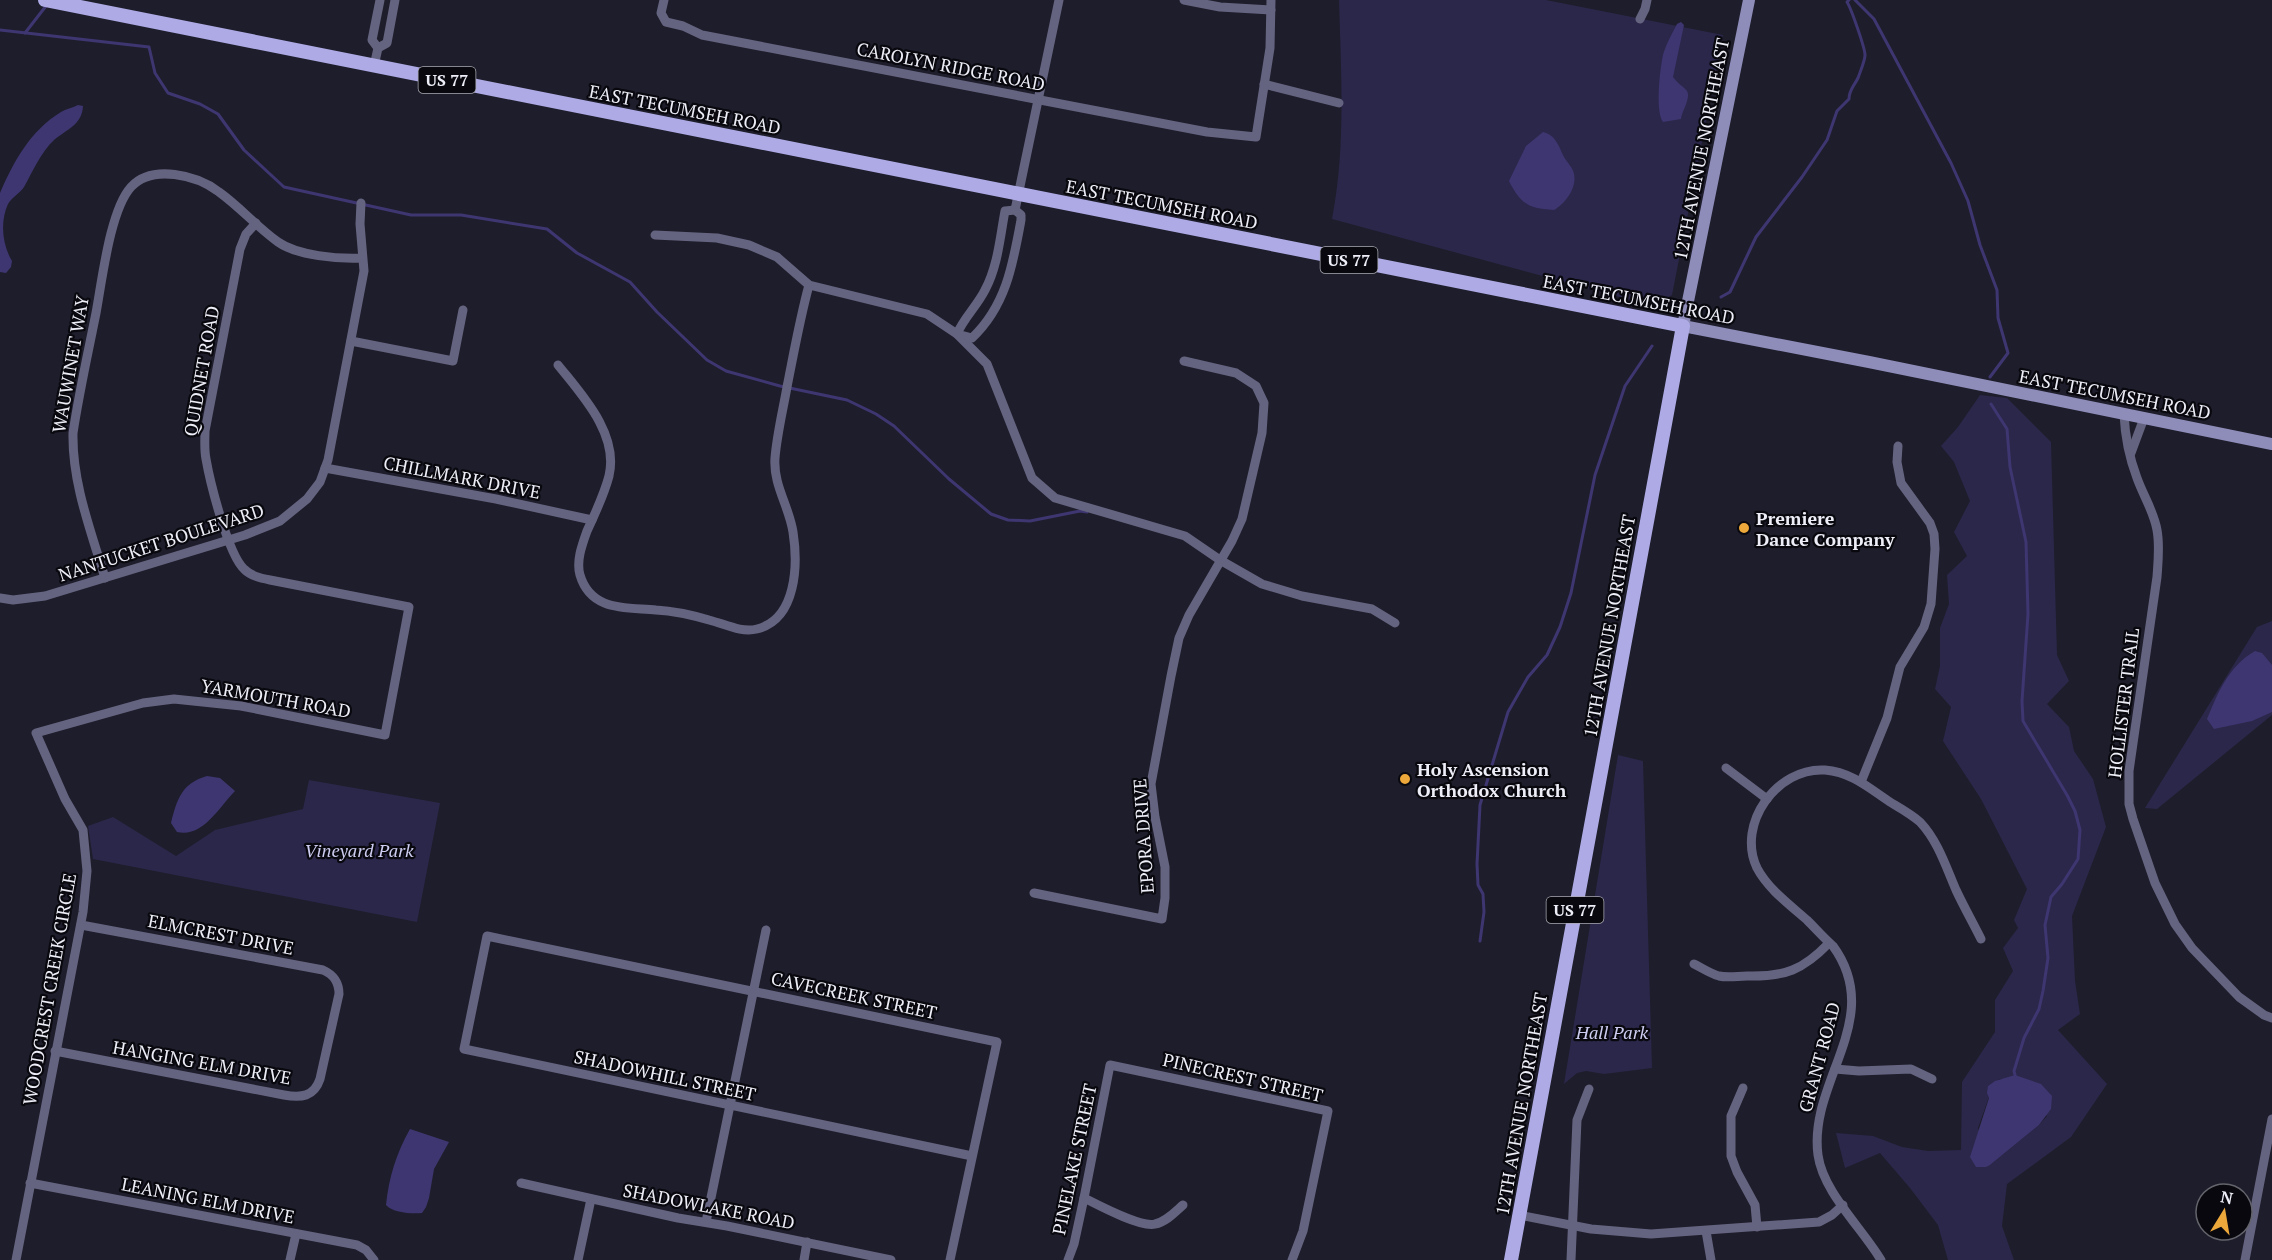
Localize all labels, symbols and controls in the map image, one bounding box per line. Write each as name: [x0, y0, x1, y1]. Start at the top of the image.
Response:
street label: CAROLYN RIDGE ROAD: [855, 36, 1047, 96]
street label: 12TH AVENUE NORTHEAST: [1668, 36, 1734, 262]
road number: US 77: [418, 67, 476, 93]
street label: EAST TECUMSEH ROAD: [587, 79, 783, 139]
street label: EAST TECUMSEH ROAD: [1064, 174, 1260, 234]
road number: US 77: [1320, 247, 1378, 273]
street label: EAST TECUMSEH ROAD: [1541, 269, 1737, 329]
street label: WAUWINET WAY: [46, 293, 94, 435]
street label: QUIDNET ROAD: [178, 304, 224, 438]
street label: EAST TECUMSEH ROAD: [2017, 364, 2213, 424]
street label: CHILLMARK DRIVE: [381, 450, 543, 504]
street label: NANTUCKET BOULEVARD: [55, 497, 267, 587]
place label: Premiere Dance Company: [1756, 506, 1895, 551]
street label: 12TH AVENUE NORTHEAST: [1578, 513, 1640, 739]
marker: Premiere Dance Company: [1737, 521, 1751, 535]
street label: HOLLISTER TRAIL: [2102, 627, 2144, 779]
street label: YARMOUTH ROAD: [199, 673, 353, 723]
place label: Holy Ascension Orthodox Church: [1417, 757, 1567, 802]
marker: Holy Ascension Orthodox Church: [1398, 772, 1412, 786]
street label: EPORA DRIVE: [1127, 778, 1159, 894]
park label: Vineyard Park: [304, 838, 414, 862]
street label: WOODCREST CREEK CIRCLE: [17, 871, 81, 1107]
road number: US 77: [1546, 897, 1604, 923]
street label: ELMCREST DRIVE: [146, 908, 296, 960]
street label: CAVECREEK STREET: [769, 966, 939, 1024]
street label: 12TH AVENUE NORTHEAST: [1490, 991, 1552, 1217]
street label: GRANT ROAD: [1793, 999, 1845, 1115]
park label: Hall Park: [1575, 1020, 1649, 1044]
street label: HANGING ELM DRIVE: [111, 1034, 293, 1090]
street label: SHADOWHILL STREET: [572, 1044, 758, 1106]
street label: PINECREST STREET: [1161, 1047, 1325, 1107]
street label: PINELAKE STREET: [1046, 1081, 1102, 1237]
street label: LEANING ELM DRIVE: [119, 1171, 297, 1229]
street label: SHADOWLAKE ROAD: [621, 1178, 797, 1234]
north arrow: [2194, 1182, 2254, 1242]
text: N: [2219, 1185, 2235, 1209]

